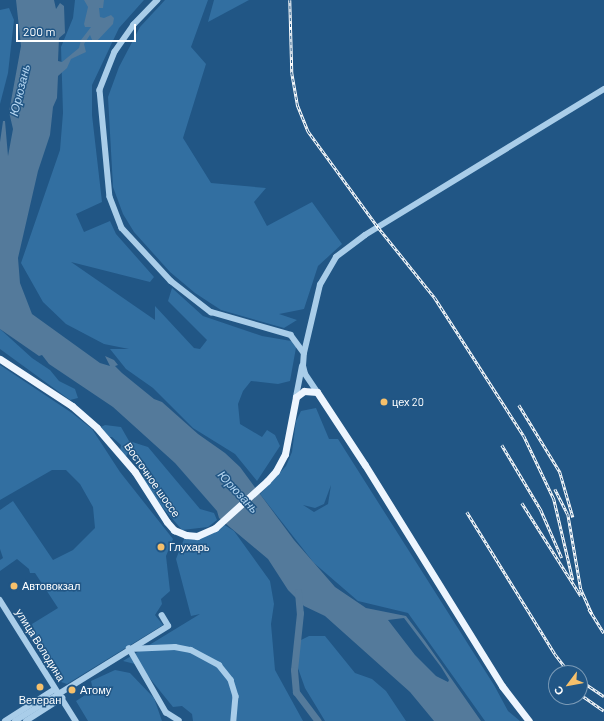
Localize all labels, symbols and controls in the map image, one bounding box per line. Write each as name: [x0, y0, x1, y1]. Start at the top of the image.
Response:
scale bar: [18, 16, 138, 42]
text: 200 m: [23, 24, 55, 38]
water label: Юрюзань: [7, 63, 33, 117]
place label: цех 20: [392, 395, 424, 409]
marker: цех 20: [379, 397, 389, 407]
street label: Восточное шоссе: [121, 440, 183, 520]
water label: Юрюзань: [215, 468, 261, 516]
place label: Глухарь: [169, 540, 210, 554]
marker: Глухарь: [156, 542, 166, 552]
place label: Автовокзал: [22, 579, 80, 593]
marker: Автовокзал: [9, 581, 19, 591]
street label: улица Володина: [12, 606, 68, 684]
north arrow: [548, 665, 588, 705]
marker: Ветеран: [35, 682, 45, 692]
place label: Атому: [80, 683, 111, 697]
text: С: [551, 684, 566, 698]
marker: Атому: [67, 685, 77, 695]
place label: Ветеран: [19, 693, 61, 707]

